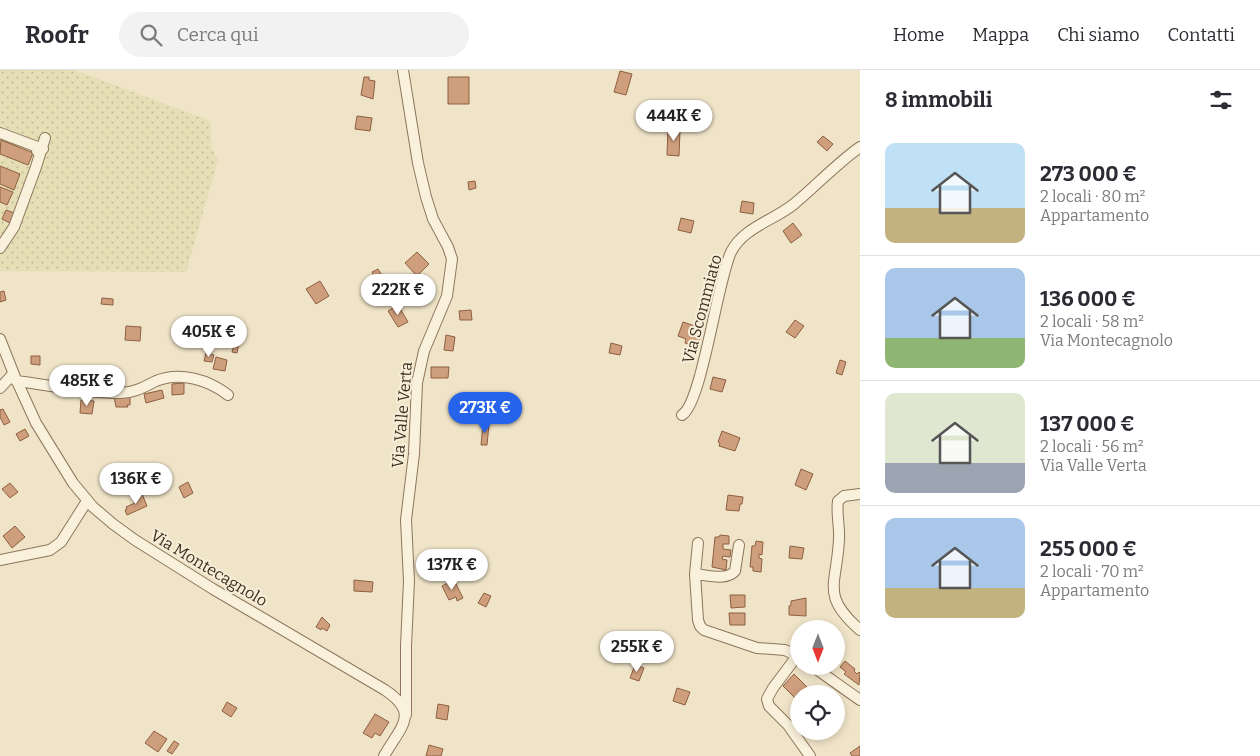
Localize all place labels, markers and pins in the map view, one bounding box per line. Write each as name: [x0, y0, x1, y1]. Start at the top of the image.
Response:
pin: 444K €: [633, 100, 715, 142]
pin: 222K €: [357, 274, 439, 316]
pin: 405K €: [168, 316, 250, 358]
pin: 485K €: [46, 364, 128, 407]
pin: 273K €: [444, 392, 526, 434]
pin: 136K €: [95, 462, 177, 505]
pin: 137K €: [411, 548, 493, 591]
pin: 255K €: [596, 630, 678, 673]

